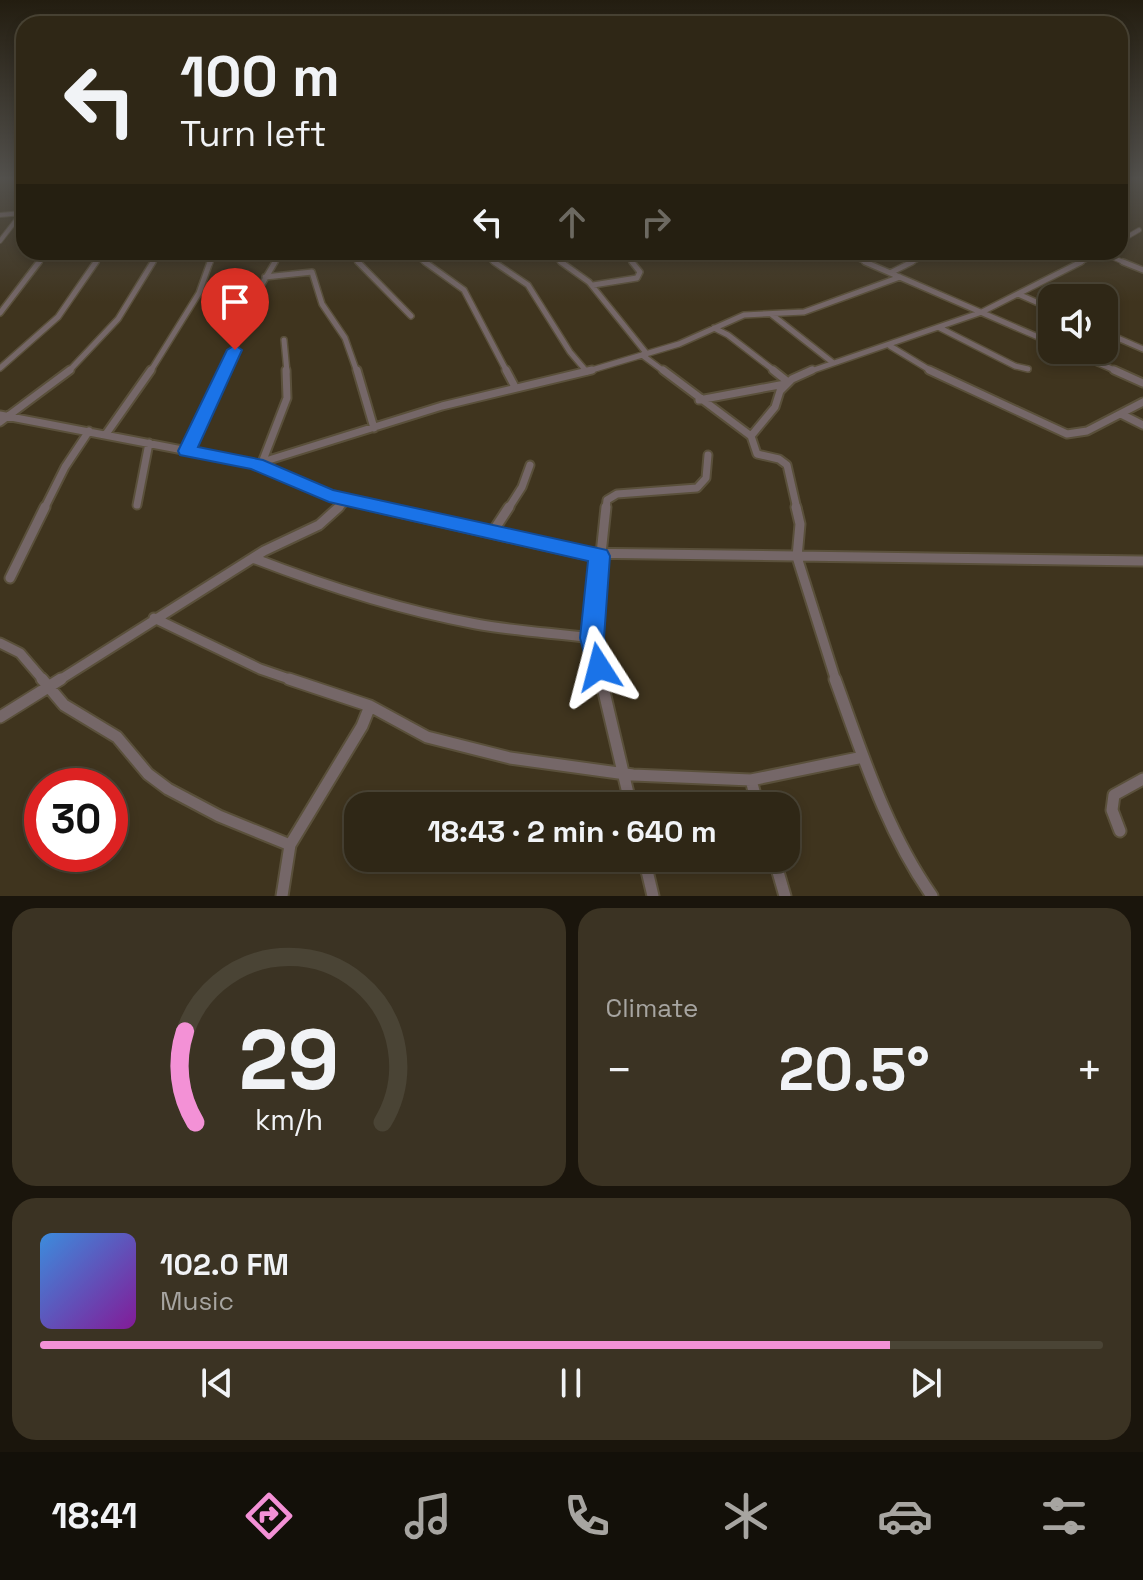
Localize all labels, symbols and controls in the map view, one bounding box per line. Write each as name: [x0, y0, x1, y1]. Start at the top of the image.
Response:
text: 100 m: [180, 41, 340, 112]
icon: left: [48, 48, 152, 152]
text: Turn left: [180, 111, 327, 157]
icon: left: [466, 200, 510, 244]
icon: ahead: [550, 200, 594, 244]
icon: right: [634, 200, 678, 244]
pin: [201, 268, 269, 350]
icon: arrive: [213, 280, 257, 324]
map controls: [1038, 284, 1118, 364]
button: sound: [1038, 284, 1118, 364]
position arrow: [557, 625, 641, 709]
speed limit sign: 30: [24, 768, 128, 872]
text: 18:43 · 2 min · 640 m: [427, 812, 717, 851]
text: Climate: [606, 991, 698, 1025]
text: 29: [238, 1007, 339, 1113]
text: 20.5°: [779, 1031, 930, 1108]
text: −: [606, 1042, 633, 1098]
text: +: [1076, 1042, 1103, 1098]
text: km/h: [255, 1102, 323, 1138]
text: 102.0 FM: [160, 1245, 289, 1284]
text: Music: [160, 1284, 234, 1318]
icon: previous: [195, 1361, 239, 1405]
icon: pause: [549, 1361, 593, 1405]
icon: next: [904, 1361, 948, 1405]
icon: directions: [241, 1488, 297, 1544]
icon: music: [400, 1488, 456, 1544]
icon: phone: [559, 1488, 615, 1544]
icon: climate: [718, 1488, 774, 1544]
icon: car: [877, 1488, 933, 1544]
icon: filters: [1036, 1488, 1092, 1544]
text: 18:41: [51, 1493, 138, 1539]

